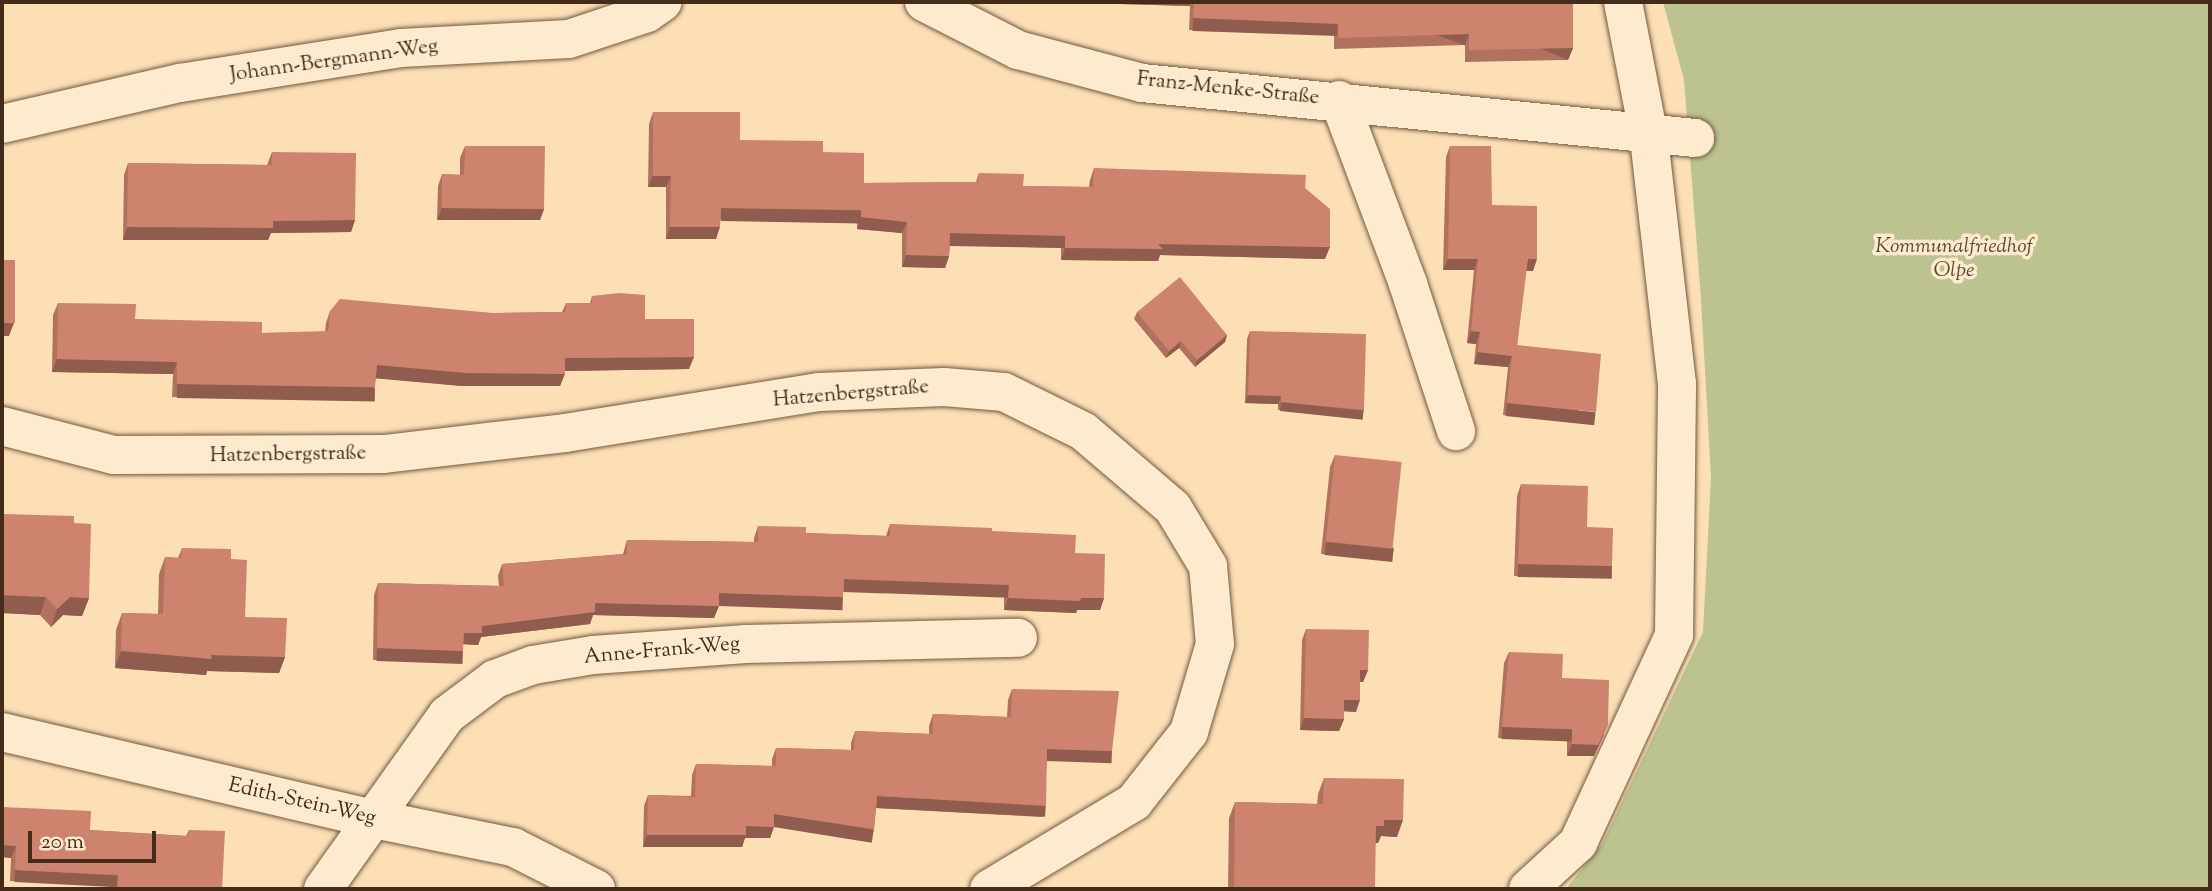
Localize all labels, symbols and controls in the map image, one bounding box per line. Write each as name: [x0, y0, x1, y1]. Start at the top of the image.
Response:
street label: Johann-Bergmann-Weg: [228, 34, 440, 88]
street label: Franz-Menke-Straße: [1136, 67, 1320, 111]
park label: Kommunalfriedhof Olpe: [1875, 234, 2033, 284]
street label: Hatzenbergstraße: [772, 375, 930, 413]
street label: Hatzenbergstraße: [210, 441, 366, 469]
street label: Anne-Frank-Weg: [583, 632, 741, 670]
street label: Edith-Stein-Weg: [226, 773, 378, 831]
scale bar: [32, 818, 159, 862]
text: 20 m: [41, 828, 84, 858]

